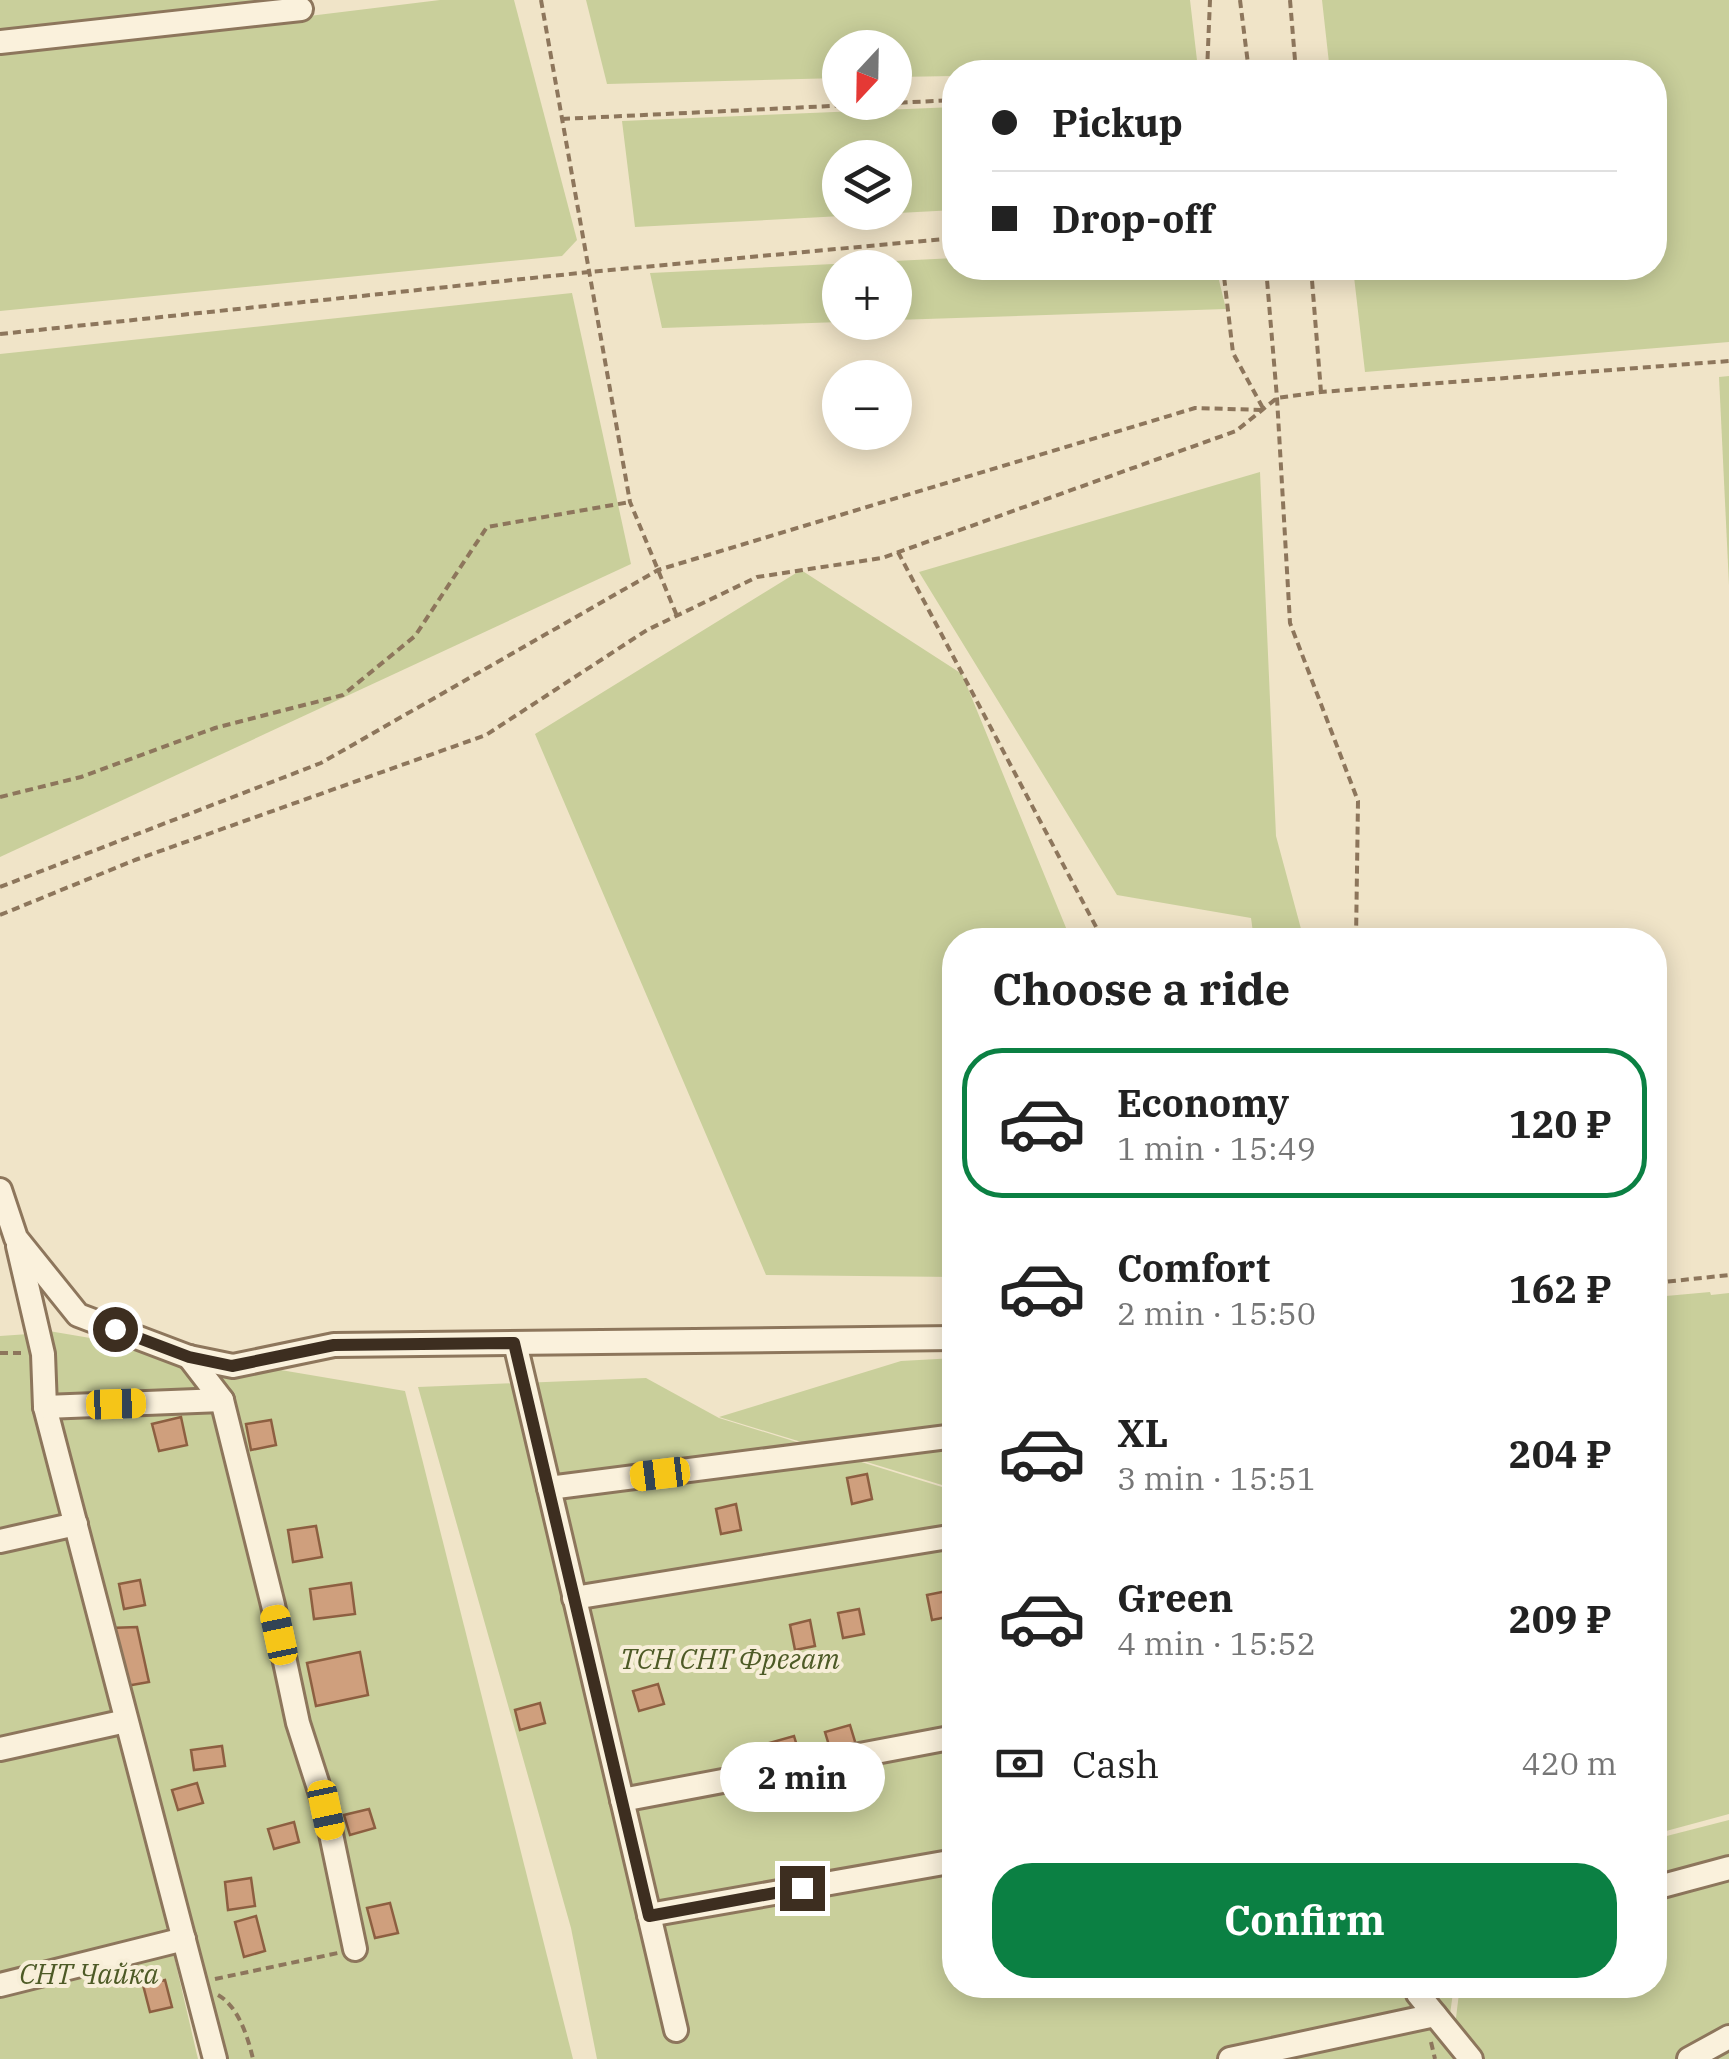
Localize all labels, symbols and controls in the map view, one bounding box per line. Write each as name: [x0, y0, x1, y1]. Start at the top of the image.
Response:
north arrow: [822, 30, 912, 120]
map controls: [822, 30, 912, 450]
text: Pickup: [1052, 98, 1183, 147]
button: layers: [822, 140, 912, 230]
text: Drop-off: [1052, 194, 1214, 243]
button: +: [822, 250, 912, 340]
button: −: [822, 360, 912, 450]
text: Choose a ride: [992, 959, 1290, 1017]
icon: car: [997, 1078, 1087, 1168]
text: Economy: [1117, 1078, 1289, 1127]
text: 120 ₽: [1509, 1099, 1612, 1148]
text: 1 min · 15:49: [1117, 1127, 1316, 1169]
icon: car: [997, 1243, 1087, 1333]
text: Comfort: [1117, 1243, 1270, 1292]
text: 162 ₽: [1509, 1264, 1612, 1313]
text: 2 min · 15:50: [1117, 1292, 1316, 1334]
route start: [93, 1307, 138, 1352]
car: [85, 1388, 147, 1420]
icon: car: [997, 1408, 1087, 1498]
text: XL: [1117, 1408, 1168, 1457]
text: 204 ₽: [1509, 1429, 1612, 1478]
car: [628, 1455, 692, 1493]
text: 3 min · 15:51: [1117, 1457, 1316, 1499]
icon: car: [997, 1573, 1087, 1663]
text: Green: [1117, 1573, 1233, 1622]
text: 209 ₽: [1509, 1594, 1612, 1643]
car: [258, 1603, 300, 1667]
text: 4 min · 15:52: [1117, 1622, 1316, 1664]
park label: ТСН СНТ Фрегат: [620, 1640, 840, 1677]
icon: cash: [992, 1736, 1047, 1791]
text: Cash: [1072, 1739, 1159, 1788]
text: 420 m: [1521, 1742, 1617, 1784]
callout: 2 min: [720, 1743, 884, 1813]
text: 2 min: [758, 1756, 847, 1798]
car: [305, 1778, 347, 1842]
button: Confirm: [992, 1863, 1617, 1978]
route end: [780, 1866, 825, 1911]
park label: СНТ Чайка: [19, 1955, 159, 1992]

